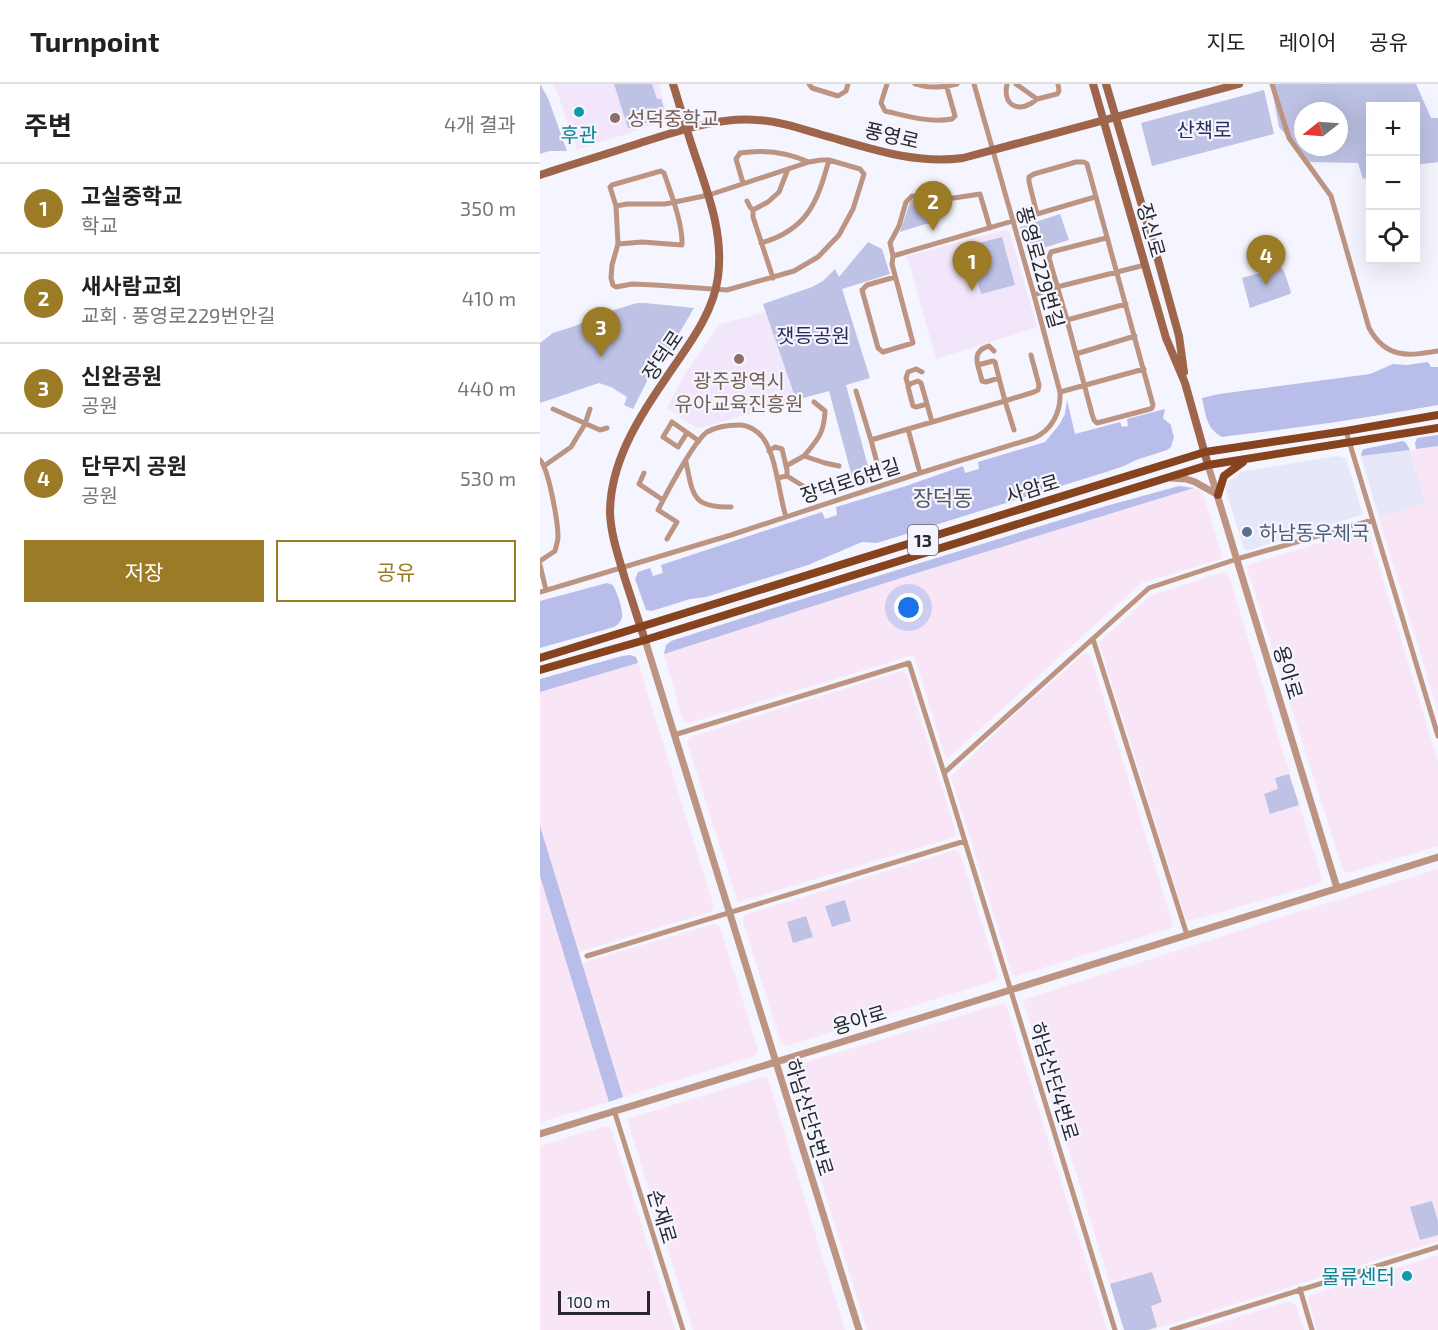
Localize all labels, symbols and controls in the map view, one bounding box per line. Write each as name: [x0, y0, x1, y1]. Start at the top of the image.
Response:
text: Turnpoint: [30, 24, 159, 58]
text: 지도: [1207, 29, 1245, 54]
text: 레이어: [1278, 29, 1336, 54]
text: 공유: [1369, 29, 1408, 54]
north arrow: [1294, 102, 1348, 156]
map controls: [1366, 102, 1420, 264]
button: +: [1366, 102, 1420, 156]
marker: 후관: [572, 105, 586, 119]
place label: 성덕중학교: [627, 106, 719, 130]
text: 주변: [24, 109, 72, 140]
marker: 성덕중학교: [608, 111, 622, 125]
text: 4개 결과: [444, 112, 516, 136]
street label: 풍영로: [862, 117, 922, 153]
park label: 산책로: [1176, 117, 1232, 141]
place label: 후관: [561, 122, 597, 146]
button: −: [1366, 156, 1420, 210]
text: 고실중학교: [81, 182, 182, 208]
pin: 2: [914, 182, 952, 231]
text: 1: [39, 196, 48, 220]
text: 350 m: [460, 196, 516, 220]
street label: 장신로: [1133, 200, 1171, 260]
street label: 풍영로229번길: [1012, 203, 1070, 331]
button: locate: [1366, 210, 1420, 264]
text: 학교: [81, 213, 118, 237]
pin: 4: [1246, 236, 1286, 285]
pin: 1: [952, 242, 992, 291]
text: 새사람교회: [81, 272, 182, 298]
text: 2: [38, 286, 49, 310]
text: 410 m: [462, 286, 516, 310]
text: 교회 · 풍영로229번안길: [81, 303, 276, 327]
pin: 3: [582, 308, 620, 357]
park label: 잿등공원: [776, 323, 850, 347]
street label: 장덕로: [637, 325, 687, 385]
marker: 광주광역시 유아교육진흥원: [732, 352, 746, 366]
text: 신완공원: [81, 362, 162, 388]
place label: 광주광역시 유아교육진흥원: [675, 368, 803, 415]
text: 3: [38, 376, 49, 400]
text: 440 m: [457, 376, 516, 400]
text: 공원: [81, 393, 118, 417]
text: 단무지 공원: [81, 452, 187, 478]
street label: 장덕로6번길: [797, 453, 903, 507]
text: 4: [37, 466, 50, 490]
text: 530 m: [460, 466, 516, 490]
street label: 사암로: [1002, 468, 1062, 508]
text: 공원: [81, 483, 118, 507]
district label: 장덕동: [913, 484, 973, 510]
place label: 하남동우체국: [1259, 520, 1369, 544]
road number: 13: [908, 525, 938, 555]
marker: 하남동우체국: [1240, 525, 1254, 539]
button: 저장: [24, 540, 264, 602]
button: 공유: [276, 540, 516, 602]
your location: [894, 593, 923, 622]
street label: 용아로: [1269, 642, 1309, 702]
street label: 용아로: [829, 999, 889, 1039]
street label: 하남산단4번로: [1026, 1019, 1084, 1143]
street label: 하남산단5번로: [781, 1056, 839, 1178]
street label: 손재로: [643, 1186, 683, 1246]
place label: 물류센터: [1321, 1264, 1395, 1288]
marker: 물류센터: [1400, 1269, 1414, 1283]
scale bar: [558, 1288, 650, 1316]
text: 100 m: [567, 1292, 610, 1311]

